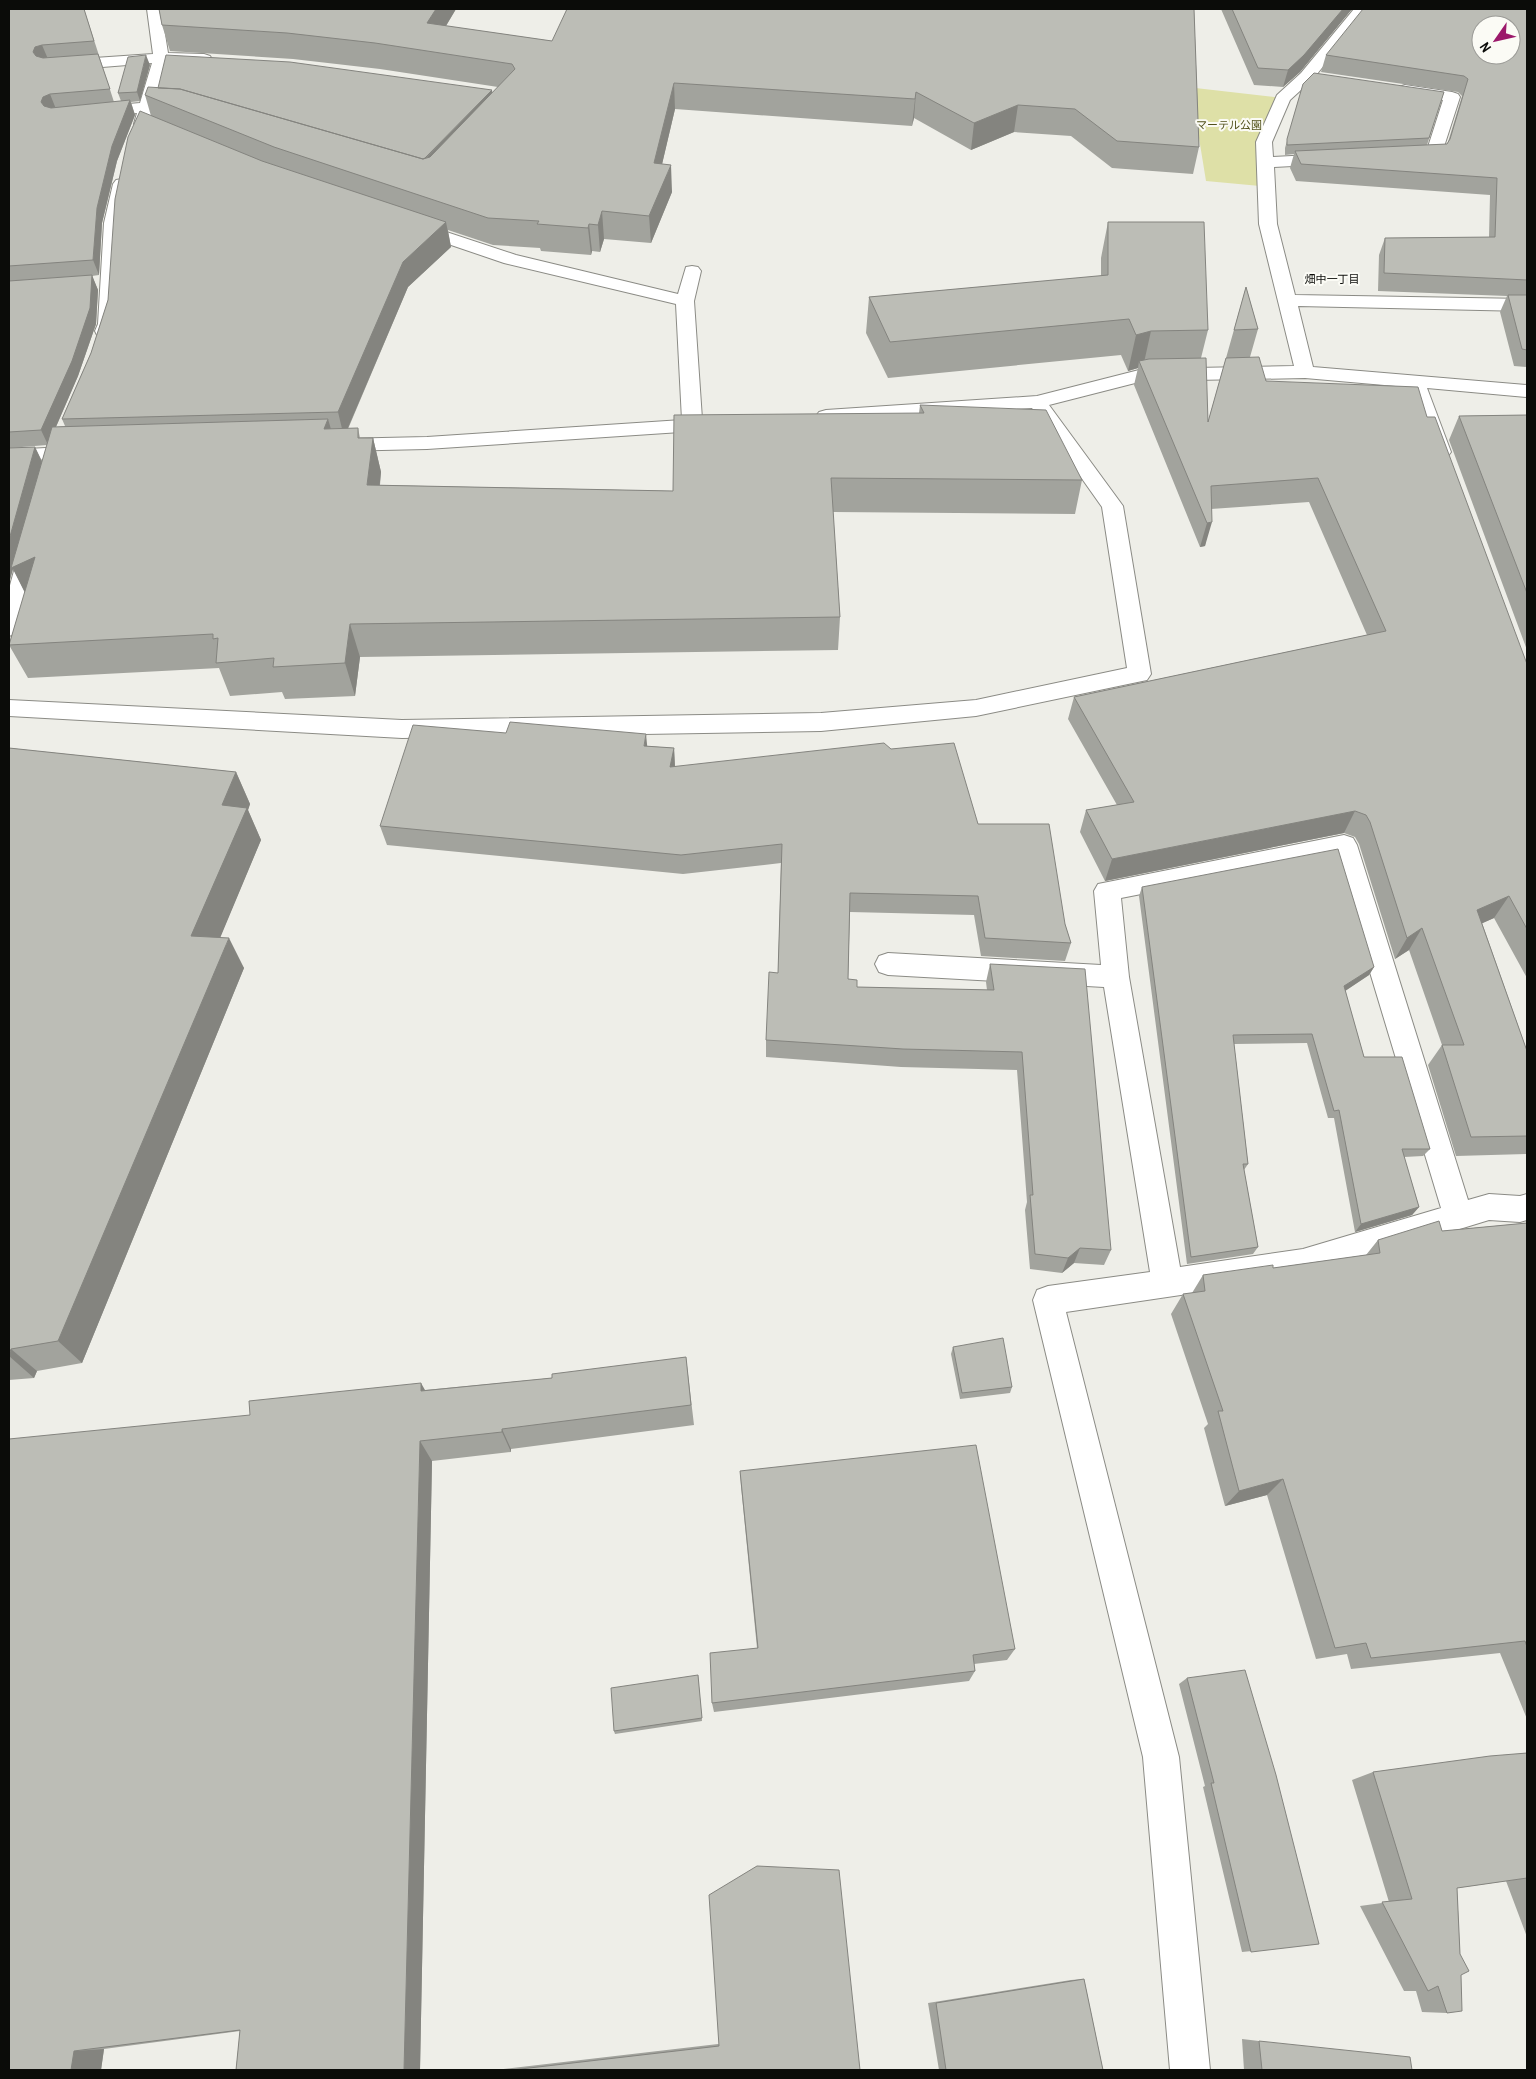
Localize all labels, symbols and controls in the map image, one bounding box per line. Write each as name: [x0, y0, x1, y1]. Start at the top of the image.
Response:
north arrow: [1471, 15, 1521, 65]
text: N: [1475, 39, 1495, 56]
park label: マーテル公園: [1196, 118, 1262, 132]
district label: 畑中一丁目: [1305, 272, 1360, 286]

